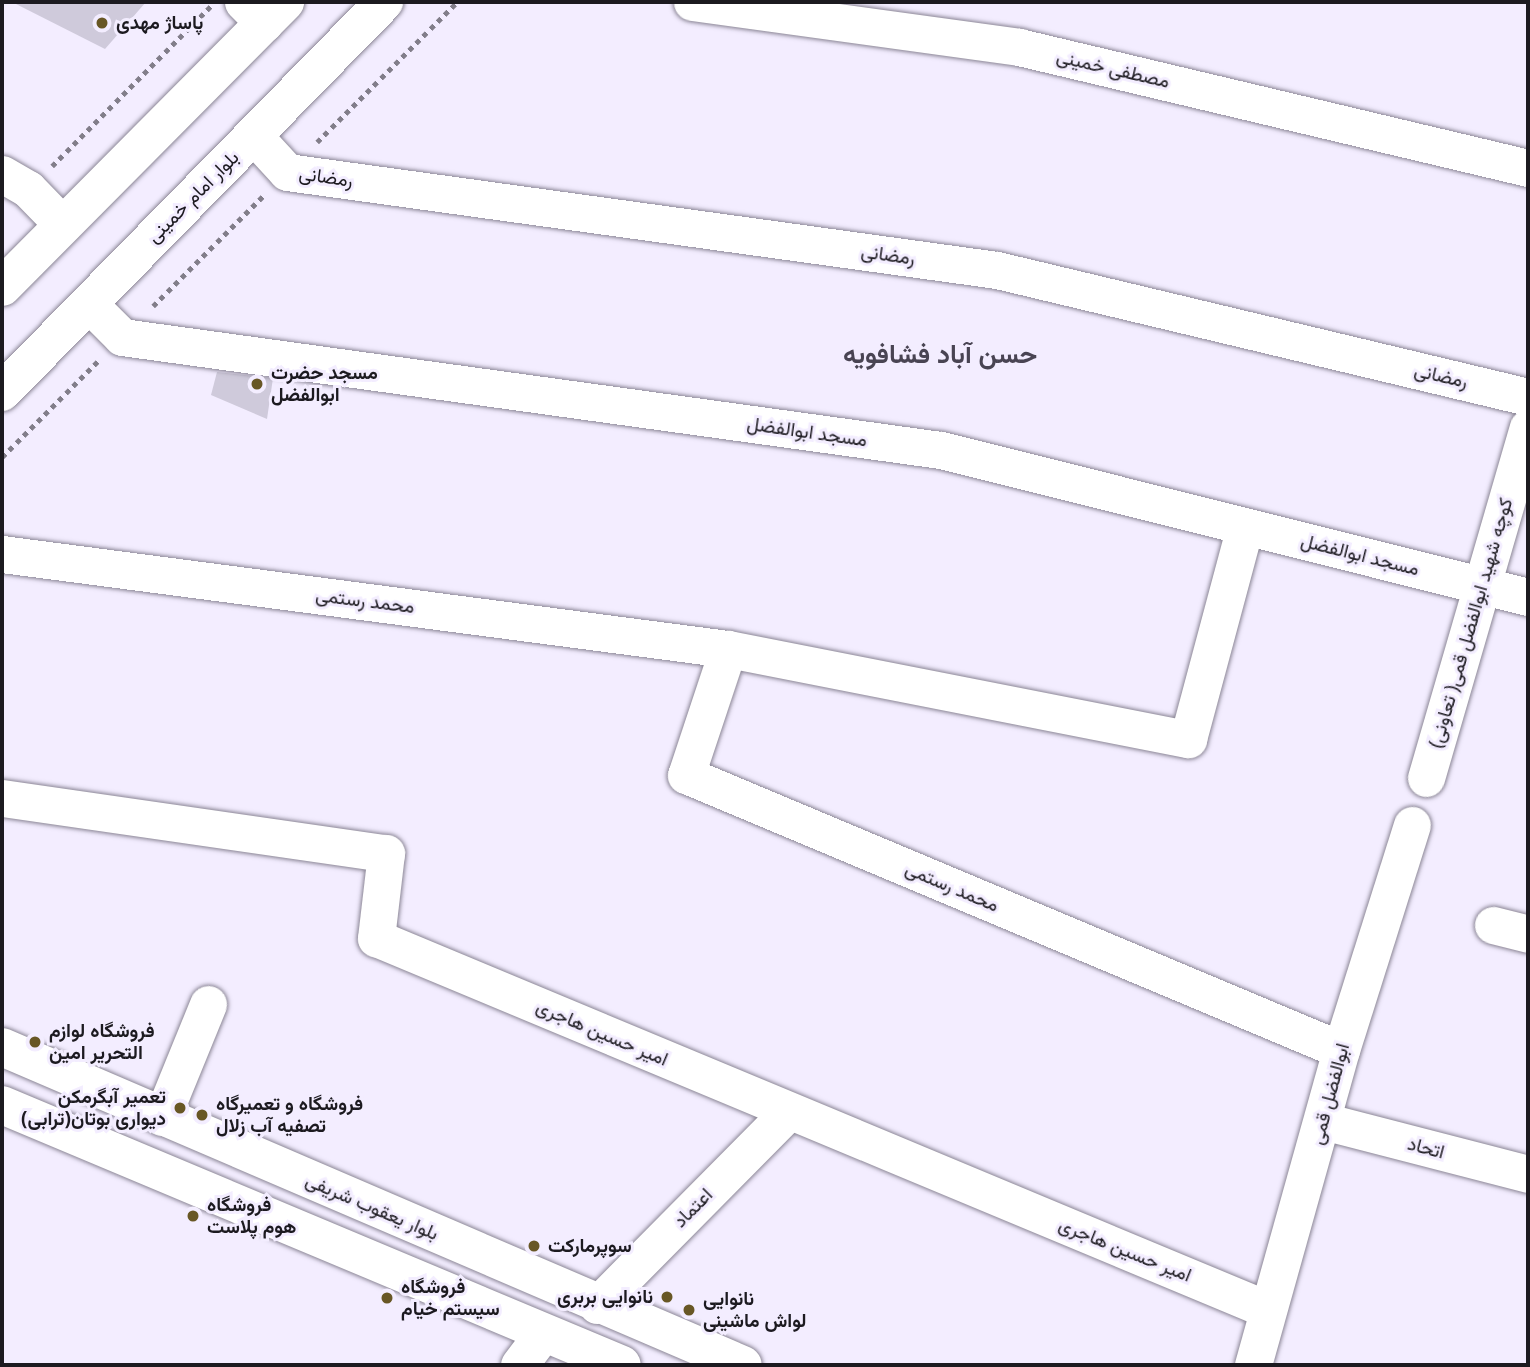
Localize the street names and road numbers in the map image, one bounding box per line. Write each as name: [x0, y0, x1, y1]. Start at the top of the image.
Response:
street label: مصطفی خمینی: [1054, 45, 1172, 93]
street label: بلوار امام خمینی: [142, 146, 244, 248]
street label: رمضانی: [298, 162, 354, 192]
street label: رمضانی: [860, 240, 916, 270]
street label: رمضانی: [1412, 359, 1470, 393]
street label: مسجد ابوالفضل: [745, 412, 869, 452]
street label: کوچه شهید ابوالفضل قمی( تعاونی): [1424, 495, 1518, 751]
street label: مسجد ابوالفضل: [1299, 529, 1421, 581]
street label: محمد رستمی: [314, 584, 416, 618]
street label: محمد رستمی: [902, 857, 1002, 917]
street label: امیر حسین هاجری: [533, 995, 671, 1071]
street label: ابوالفضل قمی: [1306, 1041, 1354, 1147]
street label: اتحاد: [1405, 1132, 1447, 1164]
street label: بلوار یعقوب شریفی: [302, 1169, 442, 1245]
street label: اعتماد: [669, 1184, 717, 1232]
street label: امیر حسین هاجری: [1055, 1213, 1195, 1287]

